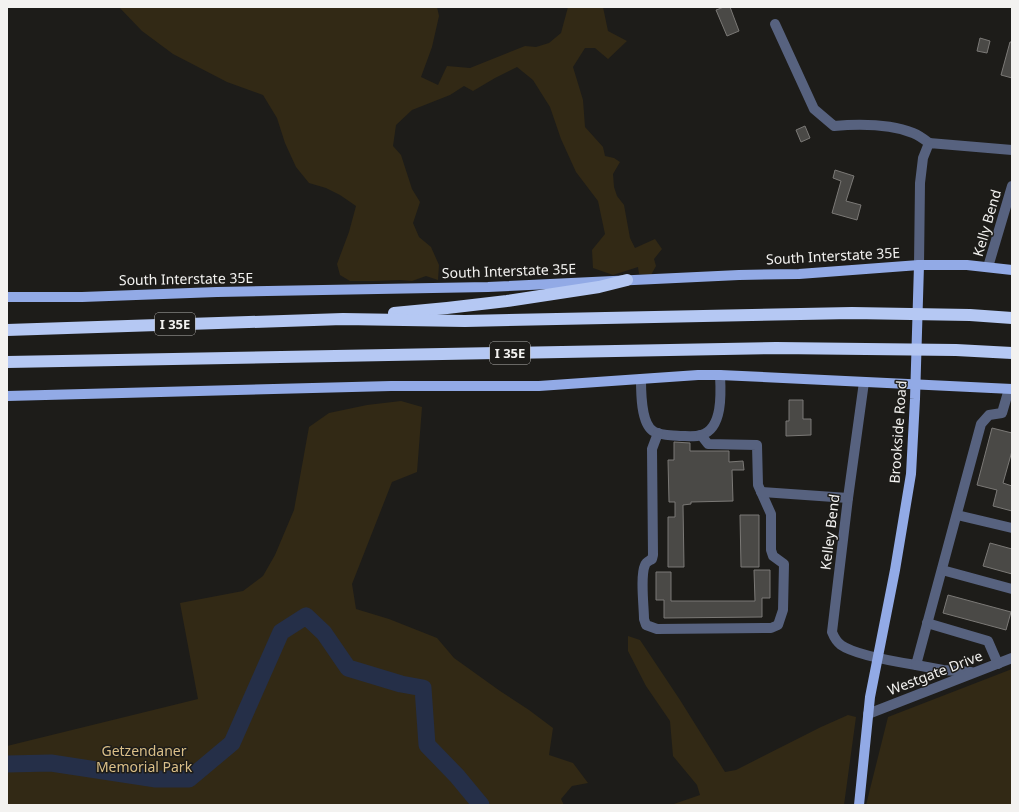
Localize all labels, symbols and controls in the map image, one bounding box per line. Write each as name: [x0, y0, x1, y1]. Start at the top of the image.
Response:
street label: Kelly Bend: [968, 187, 1005, 259]
street label: South Interstate 35E: [765, 242, 901, 269]
street label: South Interstate 35E: [442, 259, 576, 282]
street label: South Interstate 35E: [119, 268, 253, 289]
road number: I 35E: [155, 313, 195, 335]
road number: I 35E: [490, 342, 530, 364]
street label: Brookside Road: [884, 380, 911, 484]
street label: Kelley Bend: [815, 493, 844, 571]
street label: Westgate Drive: [885, 646, 985, 699]
park label: Getzendaner Memorial Park: [96, 741, 193, 776]

